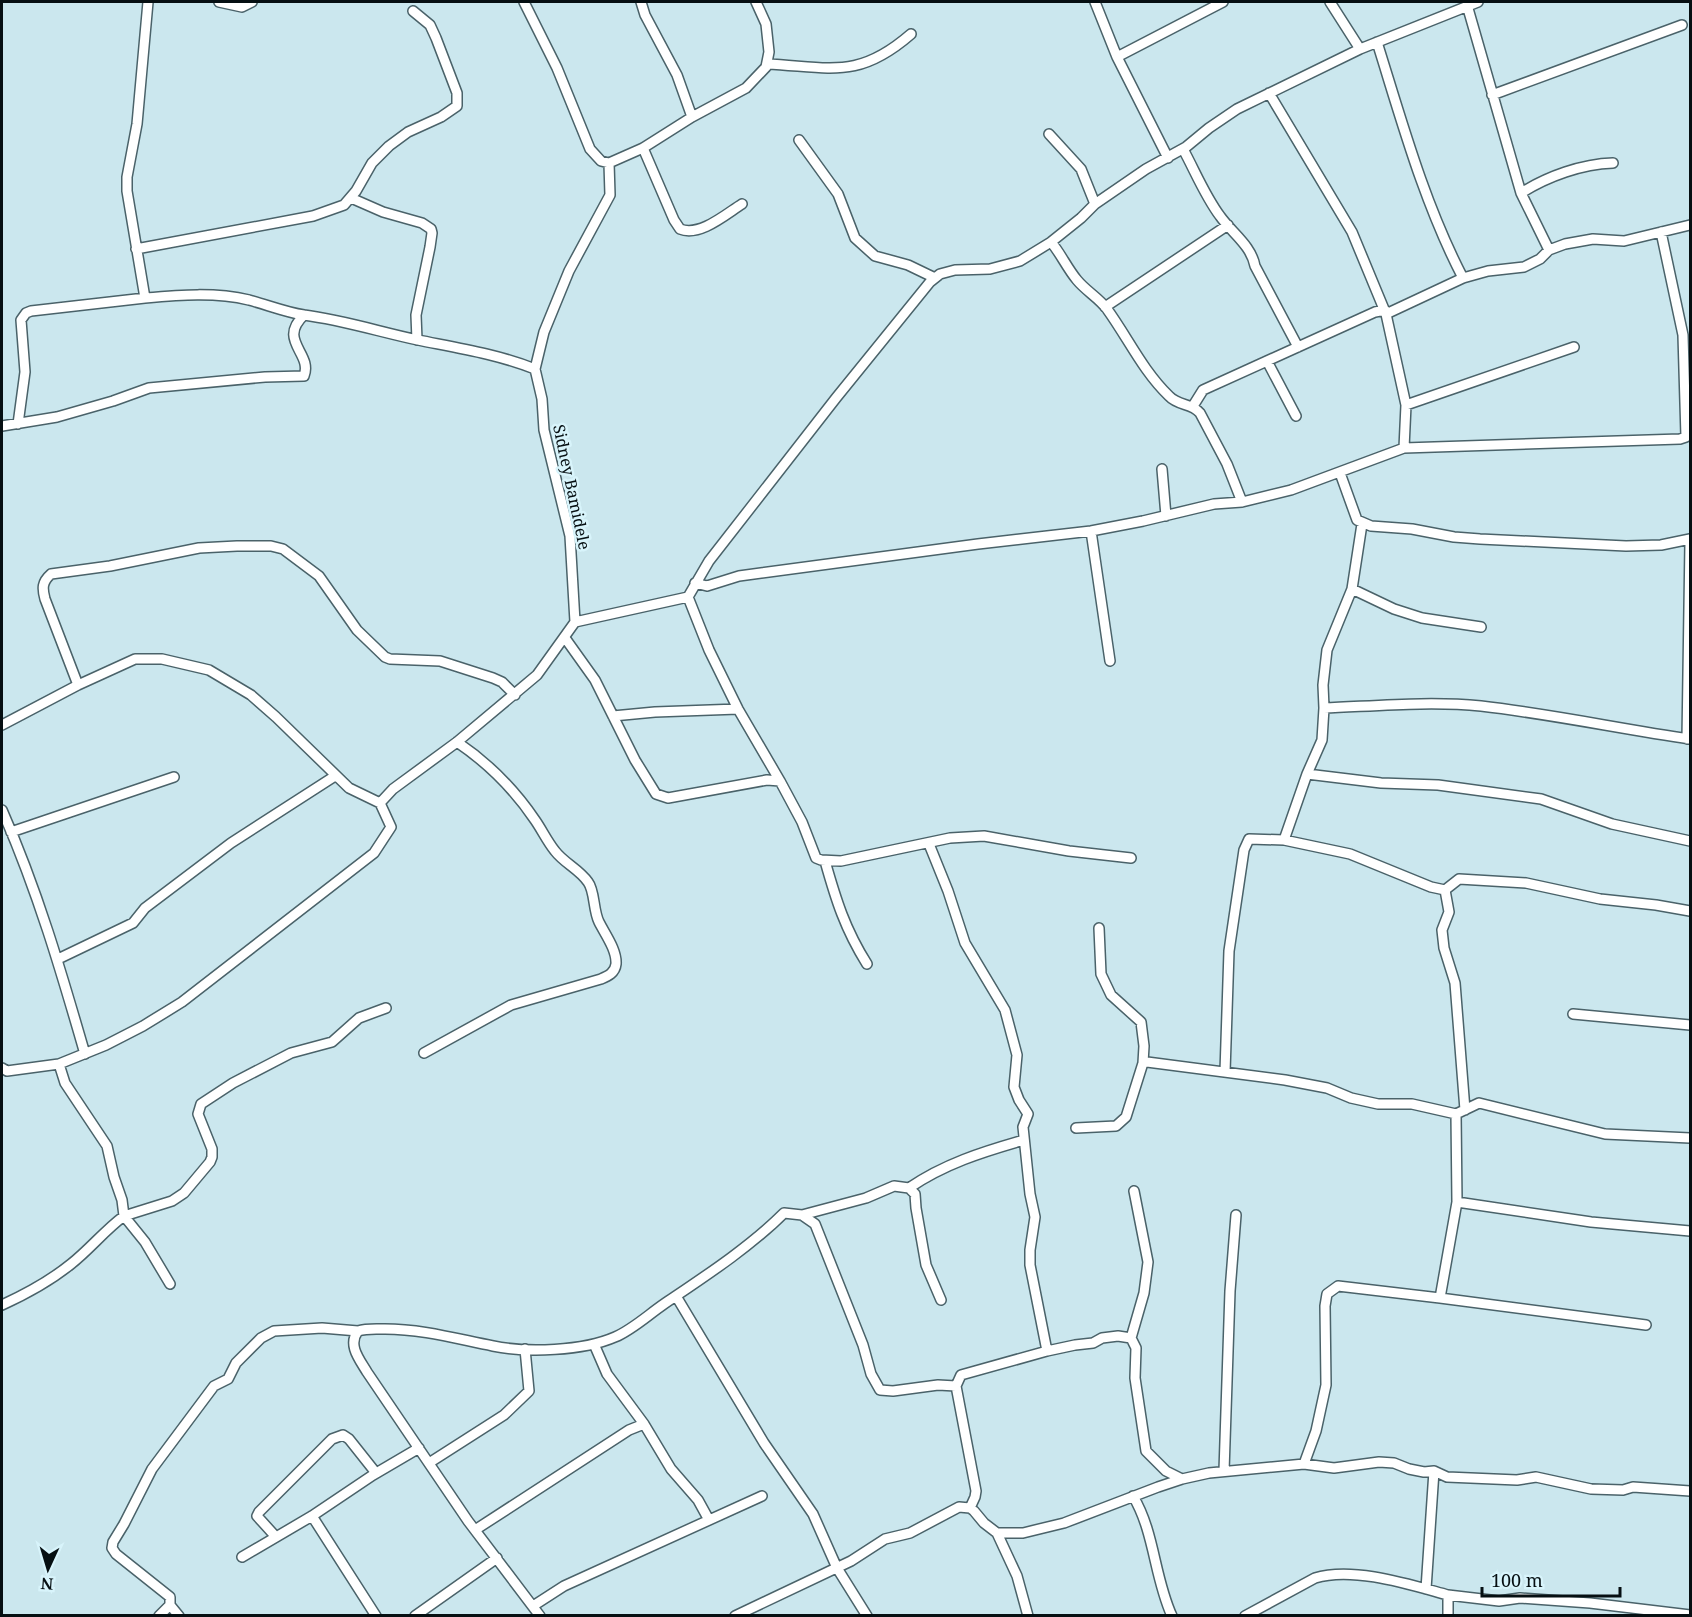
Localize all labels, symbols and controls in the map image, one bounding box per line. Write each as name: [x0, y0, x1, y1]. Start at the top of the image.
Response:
street label: Sidney Bamidele: [548, 422, 596, 552]
north arrow: [18, 1539, 78, 1599]
scale bar: [1482, 1560, 1620, 1598]
text: 100 m: [1491, 1568, 1543, 1592]
text: N: [40, 1573, 54, 1595]

